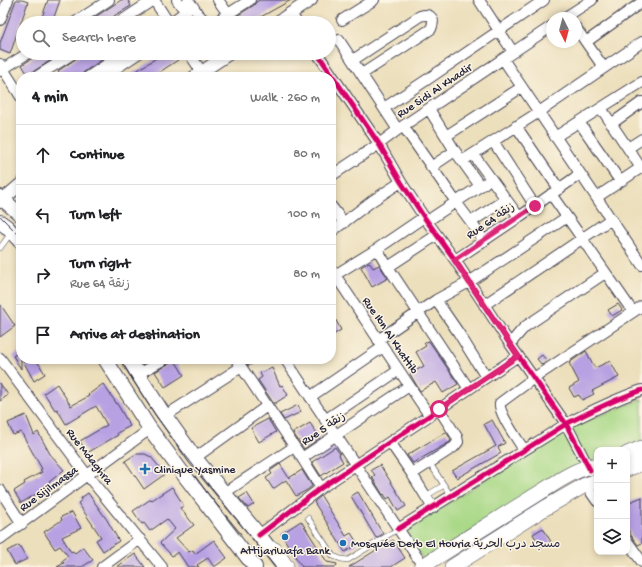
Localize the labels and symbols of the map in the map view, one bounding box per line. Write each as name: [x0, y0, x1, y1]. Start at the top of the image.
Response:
north arrow: [546, 12, 582, 48]
street label: Rue Sidi Al Khadir: [395, 60, 477, 122]
route end: [526, 197, 544, 215]
street label: Rue 64 زنقة: [464, 200, 518, 243]
street label: Rue Ibn Al Khattib: [358, 295, 421, 378]
route start: [430, 400, 448, 418]
street label: Rue 5 زنقة: [300, 410, 349, 449]
street label: Rue Mdaghra: [62, 426, 115, 488]
marker: Clinique Yasmine: [139, 463, 151, 475]
street label: Rue Sijilmassa: [17, 464, 81, 515]
place label: Clinique Yasmine: [154, 464, 236, 478]
marker: Attijariwafa Bank: [280, 532, 290, 542]
marker: Mosquée Derb El Houria مسجد درب الحرية: [338, 538, 348, 548]
place label: Mosquée Derb El Houria مسجد درب الحرية: [351, 538, 560, 552]
place label: Attijariwafa Bank: [240, 545, 331, 559]

